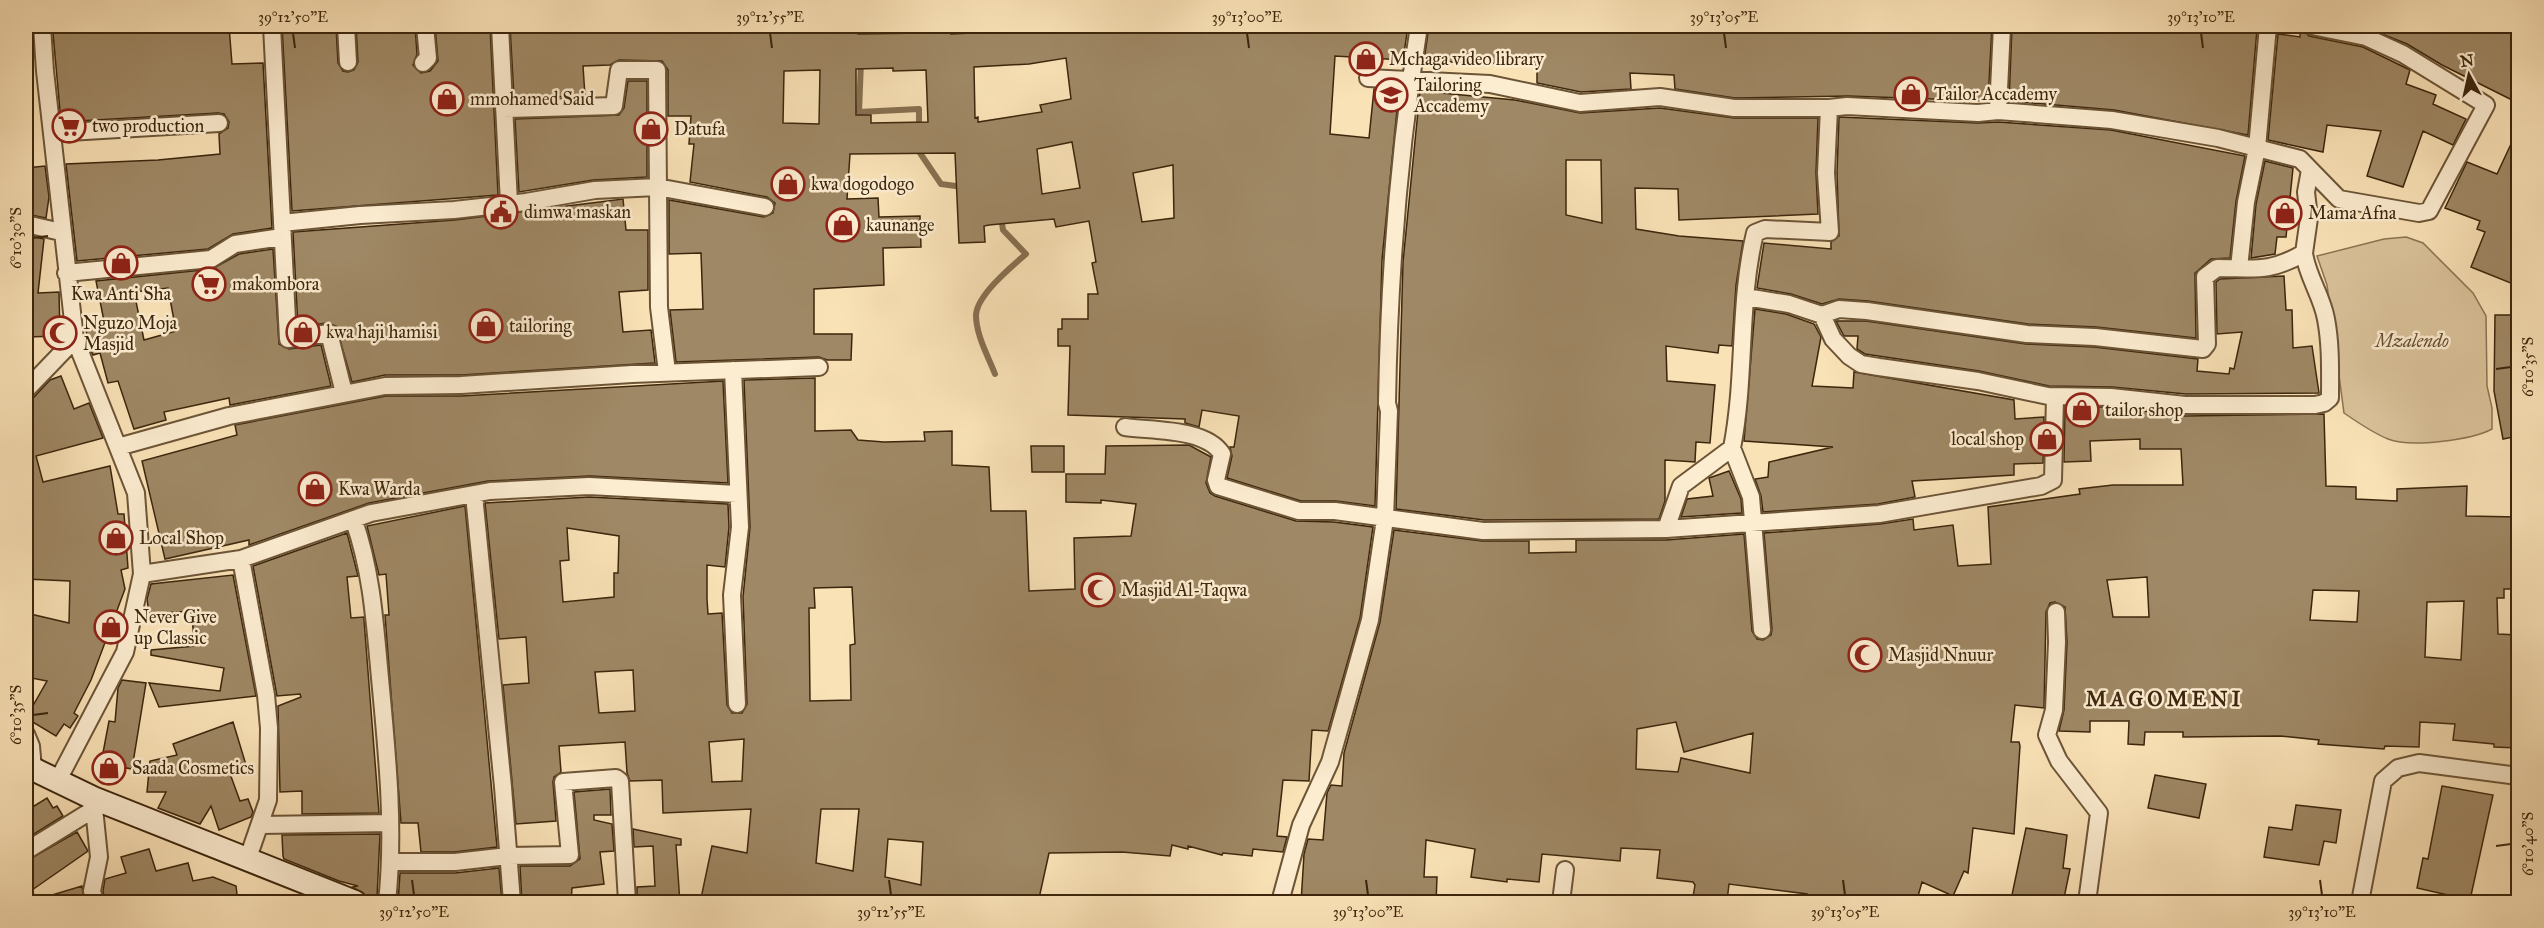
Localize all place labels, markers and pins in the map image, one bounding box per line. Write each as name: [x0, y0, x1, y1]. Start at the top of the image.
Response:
shop icon: Mchaga video library: [1348, 41, 1384, 77]
place label: Mchaga video library: [1389, 48, 1544, 71]
place label: Tailoring Accademy: [1413, 74, 1489, 117]
shop icon: Tailor Accademy: [1893, 76, 1929, 112]
school or university icon: Tailoring Accademy: [1373, 77, 1409, 113]
shop icon: mmohamed Said: [429, 81, 465, 117]
place label: Tailor Accademy: [1934, 83, 2057, 105]
place label: mmohamed Said: [470, 88, 594, 110]
supermarket icon: two production: [51, 108, 87, 144]
shop icon: Datufa: [633, 111, 669, 147]
place label: two production: [92, 115, 205, 137]
place label: Datufa: [674, 118, 726, 140]
shop icon: kwa dogodogo: [770, 166, 806, 202]
place label: kwa dogodogo: [811, 173, 914, 196]
public building icon: dimwa maskan: [483, 194, 519, 230]
shop icon: Mama Afna: [2267, 195, 2303, 231]
place label: dimwa maskan: [524, 201, 631, 223]
place label: Mama Afna: [2308, 202, 2397, 224]
shop icon: kaunange: [825, 207, 861, 243]
place label: kaunange: [866, 214, 935, 237]
shop icon: Kwa Anti Sha: [103, 245, 139, 281]
supermarket icon: makombora: [191, 266, 227, 302]
place label: makombora: [232, 273, 320, 295]
place label: Kwa Anti Sha: [71, 283, 172, 305]
shop icon: tailoring: [468, 308, 504, 344]
place label: Nguzo Moja Masjid: [83, 312, 178, 355]
shop icon: kwa haji hamisi: [285, 314, 321, 350]
mosque icon: Nguzo Moja Masjid: [42, 315, 78, 351]
place label: tailoring: [509, 315, 572, 338]
place label: kwa haji hamisi: [326, 321, 438, 343]
shop icon: tailor shop: [2064, 392, 2100, 428]
place label: tailor shop: [2105, 399, 2183, 421]
shop icon: local shop: [2029, 421, 2065, 457]
place label: local shop: [1951, 428, 2024, 450]
shop icon: Kwa Warda: [297, 471, 333, 507]
place label: Kwa Warda: [338, 478, 421, 500]
shop icon: Local Shop: [98, 520, 134, 556]
place label: Local Shop: [139, 527, 224, 549]
mosque icon: Masjid Al-Taqwa: [1080, 572, 1116, 608]
place label: Masjid Al-Taqwa: [1121, 579, 1247, 602]
place label: Never Give up Classic: [134, 606, 217, 649]
shop icon: Never Give up Classic: [93, 609, 129, 645]
mosque icon: Masjid Nnuur: [1847, 637, 1883, 673]
place label: Masjid Nnuur: [1888, 644, 1994, 666]
shop icon: Saada Cosmetics: [91, 750, 127, 786]
place label: Saada Cosmetics: [132, 757, 254, 779]

